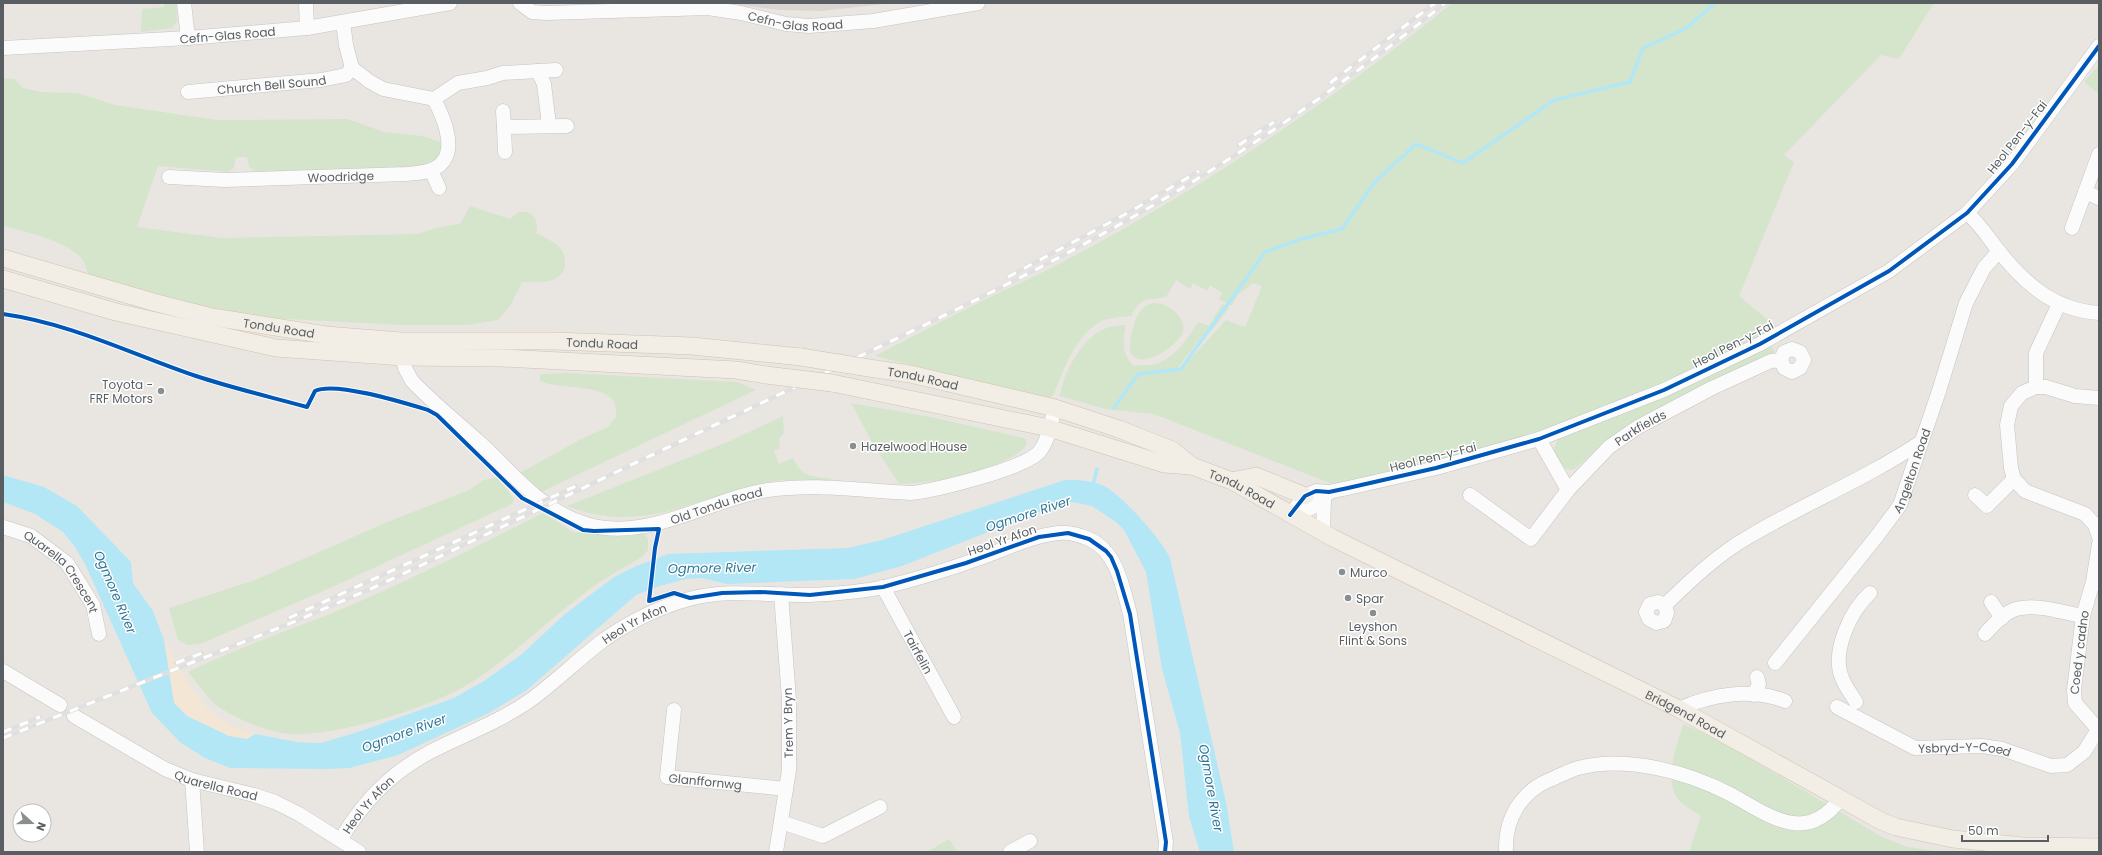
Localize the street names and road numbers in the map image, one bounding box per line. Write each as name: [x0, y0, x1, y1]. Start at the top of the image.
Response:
street label: Cefn-Glas Road: [746, 7, 844, 34]
street label: Cefn-Glas Road: [179, 22, 276, 47]
street label: Church Bell Sound: [216, 71, 328, 98]
street label: Heol Pen-y-Fai: [1983, 97, 2051, 177]
street label: Woodridge: [307, 167, 374, 186]
street label: Tondu Road: [242, 314, 316, 342]
street label: Heol Pen-y-Fai: [1690, 316, 1776, 372]
street label: Tondu Road: [566, 333, 638, 353]
street label: Tondu Road: [886, 362, 960, 394]
street label: Parkfields: [1611, 405, 1669, 449]
street label: Angelton Road: [1889, 426, 1934, 516]
street label: Heol Pen-y-Fai: [1388, 438, 1478, 476]
street label: Tondu Road: [1207, 465, 1278, 512]
street label: Old Tondu Road: [668, 483, 764, 528]
street label: Heol Yr Afon: [965, 520, 1039, 560]
street label: Quarella Crescent: [22, 526, 103, 614]
street label: Heol Yr Afon: [598, 599, 669, 647]
street label: Coed y cadno: [2065, 608, 2093, 695]
street label: Tairfelin: [900, 627, 937, 677]
street label: Bridgend Road: [1643, 685, 1729, 742]
street label: Trem Y Bryn: [779, 688, 797, 758]
street label: Ysbryd-Y-Coed: [1918, 737, 2014, 760]
street label: Quarella Road: [172, 765, 259, 804]
street label: Glanffornwg: [668, 769, 743, 793]
street label: Heol Yr Afon: [338, 771, 397, 837]

